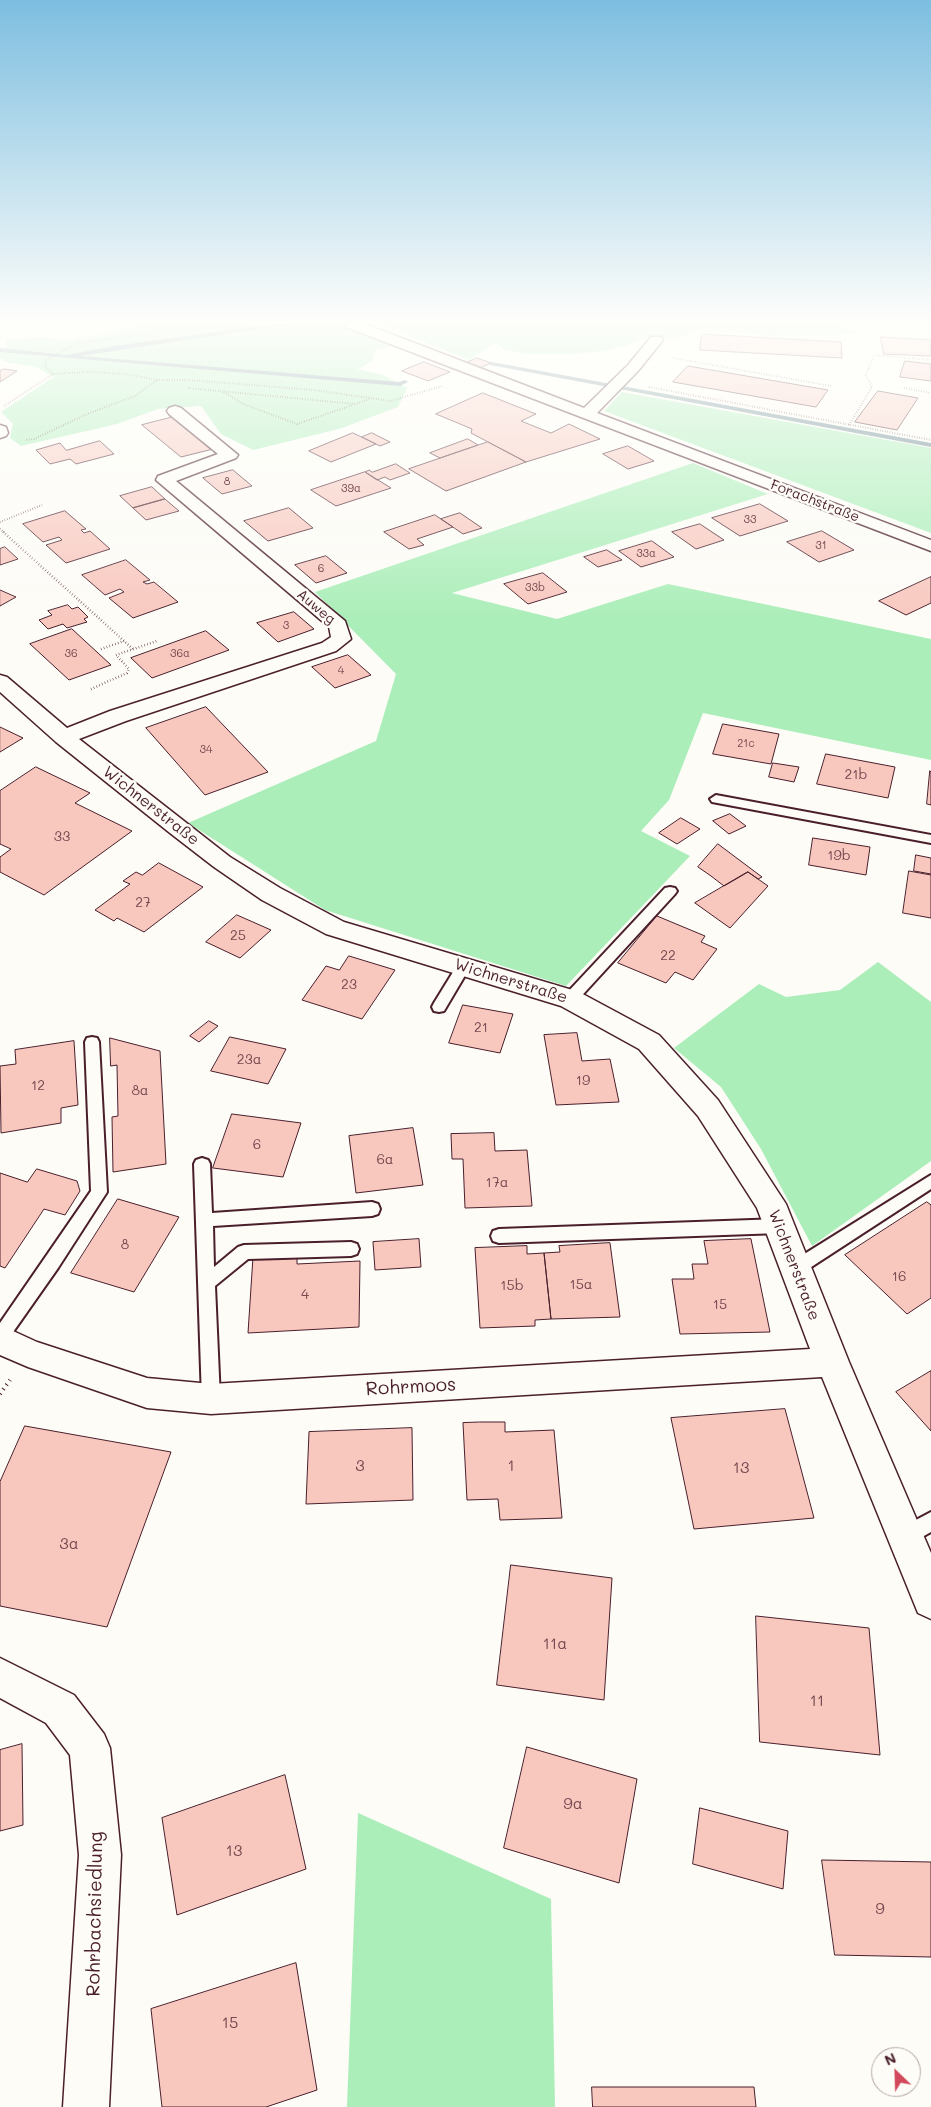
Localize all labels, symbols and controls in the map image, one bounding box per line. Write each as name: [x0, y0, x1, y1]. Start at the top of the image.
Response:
house number: 8: [224, 475, 230, 489]
street label: Forachstraße: [768, 476, 862, 526]
house number: 39a: [341, 482, 361, 496]
house number: 33: [744, 513, 756, 527]
house number: 31: [815, 539, 827, 553]
house number: 33a: [636, 547, 656, 561]
house number: 6: [318, 562, 324, 576]
house number: 33b: [525, 581, 545, 595]
street label: Auweg: [293, 586, 339, 628]
house number: 3: [283, 619, 289, 633]
house number: 36: [64, 647, 78, 661]
house number: 36a: [170, 647, 190, 661]
house number: 4: [338, 664, 344, 678]
house number: 21c: [737, 737, 755, 751]
house number: 34: [200, 743, 212, 757]
street label: Wichnerstraße: [99, 762, 203, 850]
house number: 21b: [845, 767, 867, 783]
house number: 33: [54, 829, 70, 845]
house number: 19b: [827, 848, 851, 864]
house number: 27: [135, 895, 151, 911]
house number: 25: [230, 928, 246, 944]
house number: 22: [660, 948, 676, 964]
street label: Wichnerstraße: [452, 955, 570, 1007]
house number: 23: [341, 977, 357, 993]
house number: 21: [474, 1020, 488, 1036]
house number: 23a: [237, 1052, 261, 1068]
house number: 19: [576, 1073, 590, 1089]
house number: 12: [31, 1078, 45, 1094]
house number: 8a: [131, 1083, 149, 1099]
house number: 6: [253, 1137, 261, 1153]
house number: 6a: [376, 1152, 394, 1168]
house number: 17a: [486, 1175, 508, 1191]
street label: Wichnerstraße: [764, 1207, 824, 1323]
house number: 8: [121, 1237, 129, 1253]
house number: 16: [892, 1269, 906, 1285]
house number: 15a: [569, 1277, 593, 1293]
house number: 15b: [500, 1278, 524, 1294]
house number: 4: [301, 1287, 309, 1303]
house number: 15: [713, 1297, 727, 1313]
street label: Rohrmoos: [365, 1373, 457, 1401]
house number: 3: [355, 1456, 365, 1476]
house number: 1: [507, 1456, 515, 1476]
house number: 13: [733, 1458, 749, 1478]
house number: 3a: [59, 1534, 79, 1554]
house number: 11a: [543, 1634, 567, 1654]
house number: 11: [810, 1691, 824, 1711]
house number: 9a: [563, 1794, 583, 1814]
street label: Rohrbachsiedlung: [82, 1831, 108, 1997]
house number: 13: [226, 1841, 242, 1861]
house number: 9: [875, 1899, 885, 1919]
house number: 15: [222, 2013, 238, 2033]
north arrow: [871, 2047, 921, 2097]
text: N: [881, 2048, 899, 2070]

